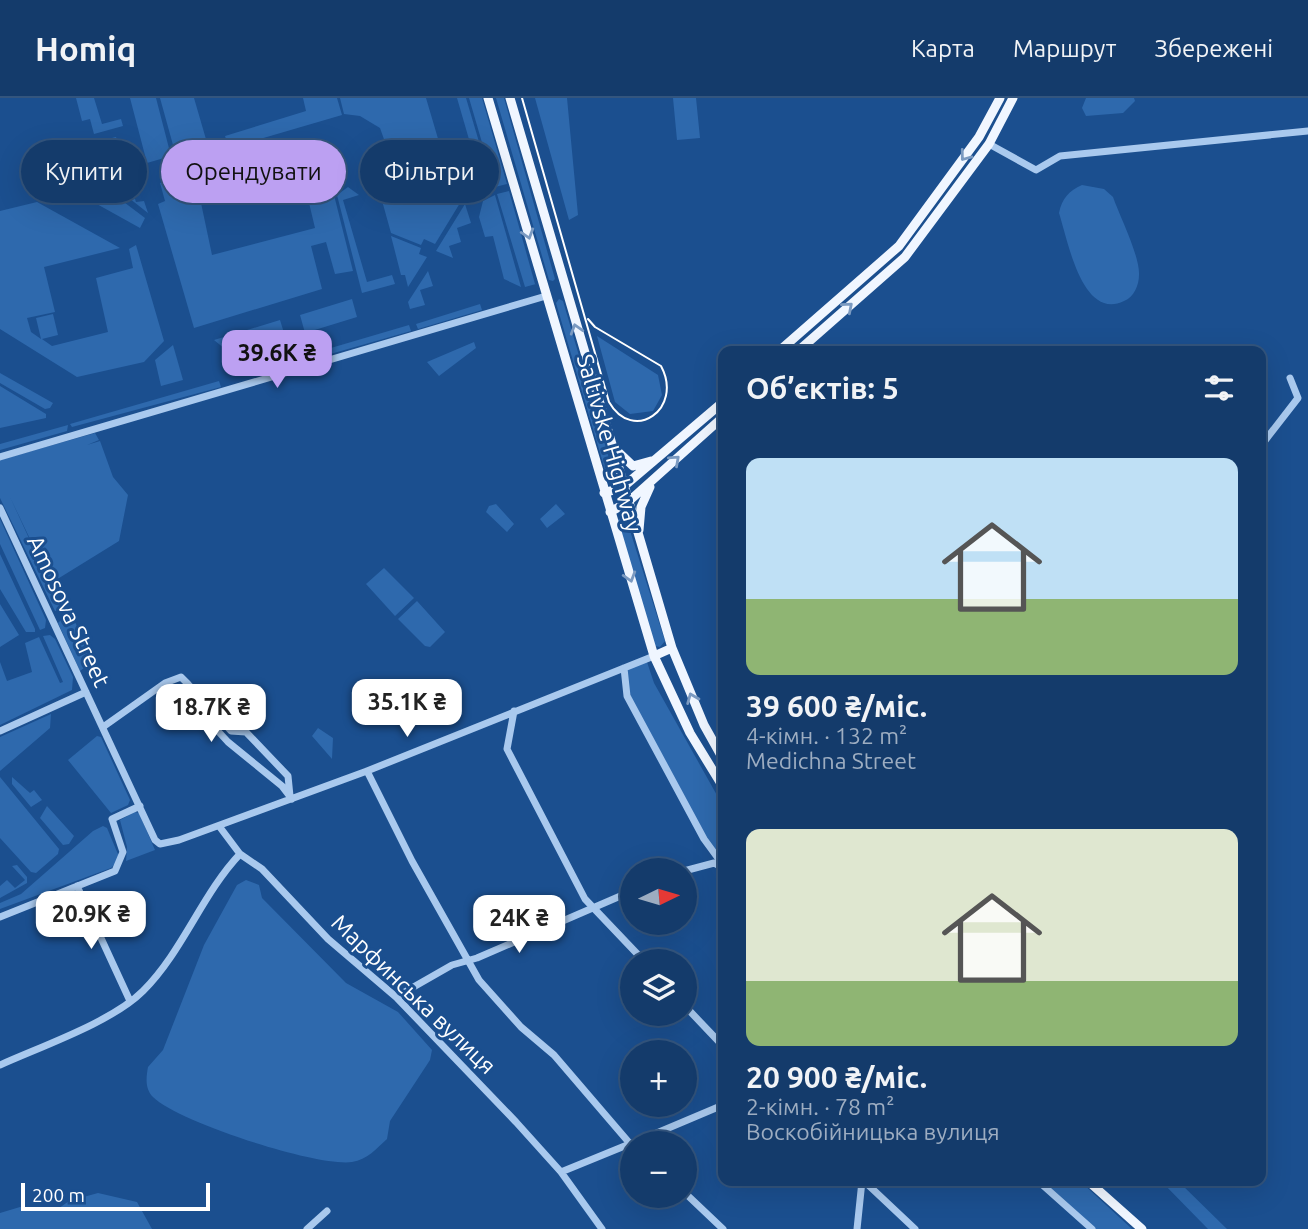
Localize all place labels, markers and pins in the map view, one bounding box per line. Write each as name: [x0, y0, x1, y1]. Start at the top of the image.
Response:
pin: 39.6K ₴: [212, 330, 342, 390]
pin: 35.1K ₴: [342, 680, 472, 739]
pin: 18.7K ₴: [146, 684, 276, 744]
pin: 20.9K ₴: [26, 892, 156, 951]
pin: 24K ₴: [470, 896, 568, 955]

